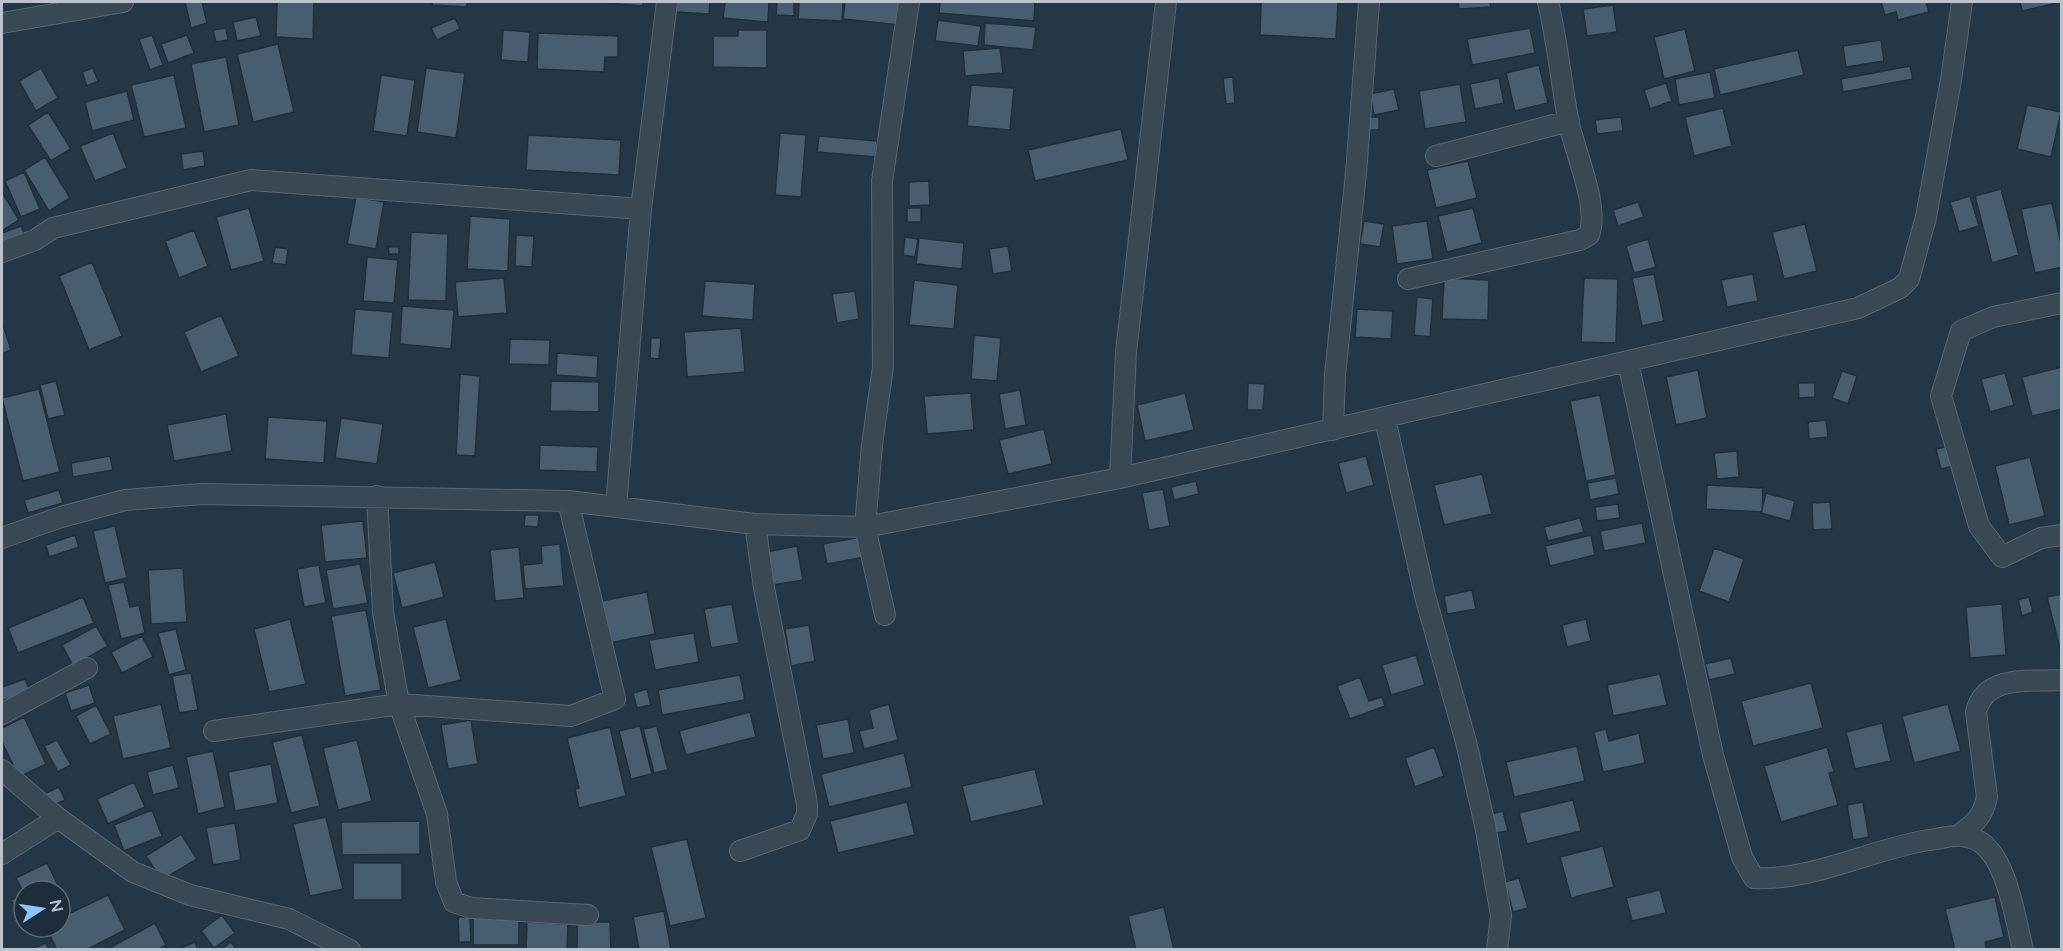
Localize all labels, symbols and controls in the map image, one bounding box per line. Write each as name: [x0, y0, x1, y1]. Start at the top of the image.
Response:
north arrow: [12, 879, 72, 939]
text: N: [47, 898, 68, 914]

